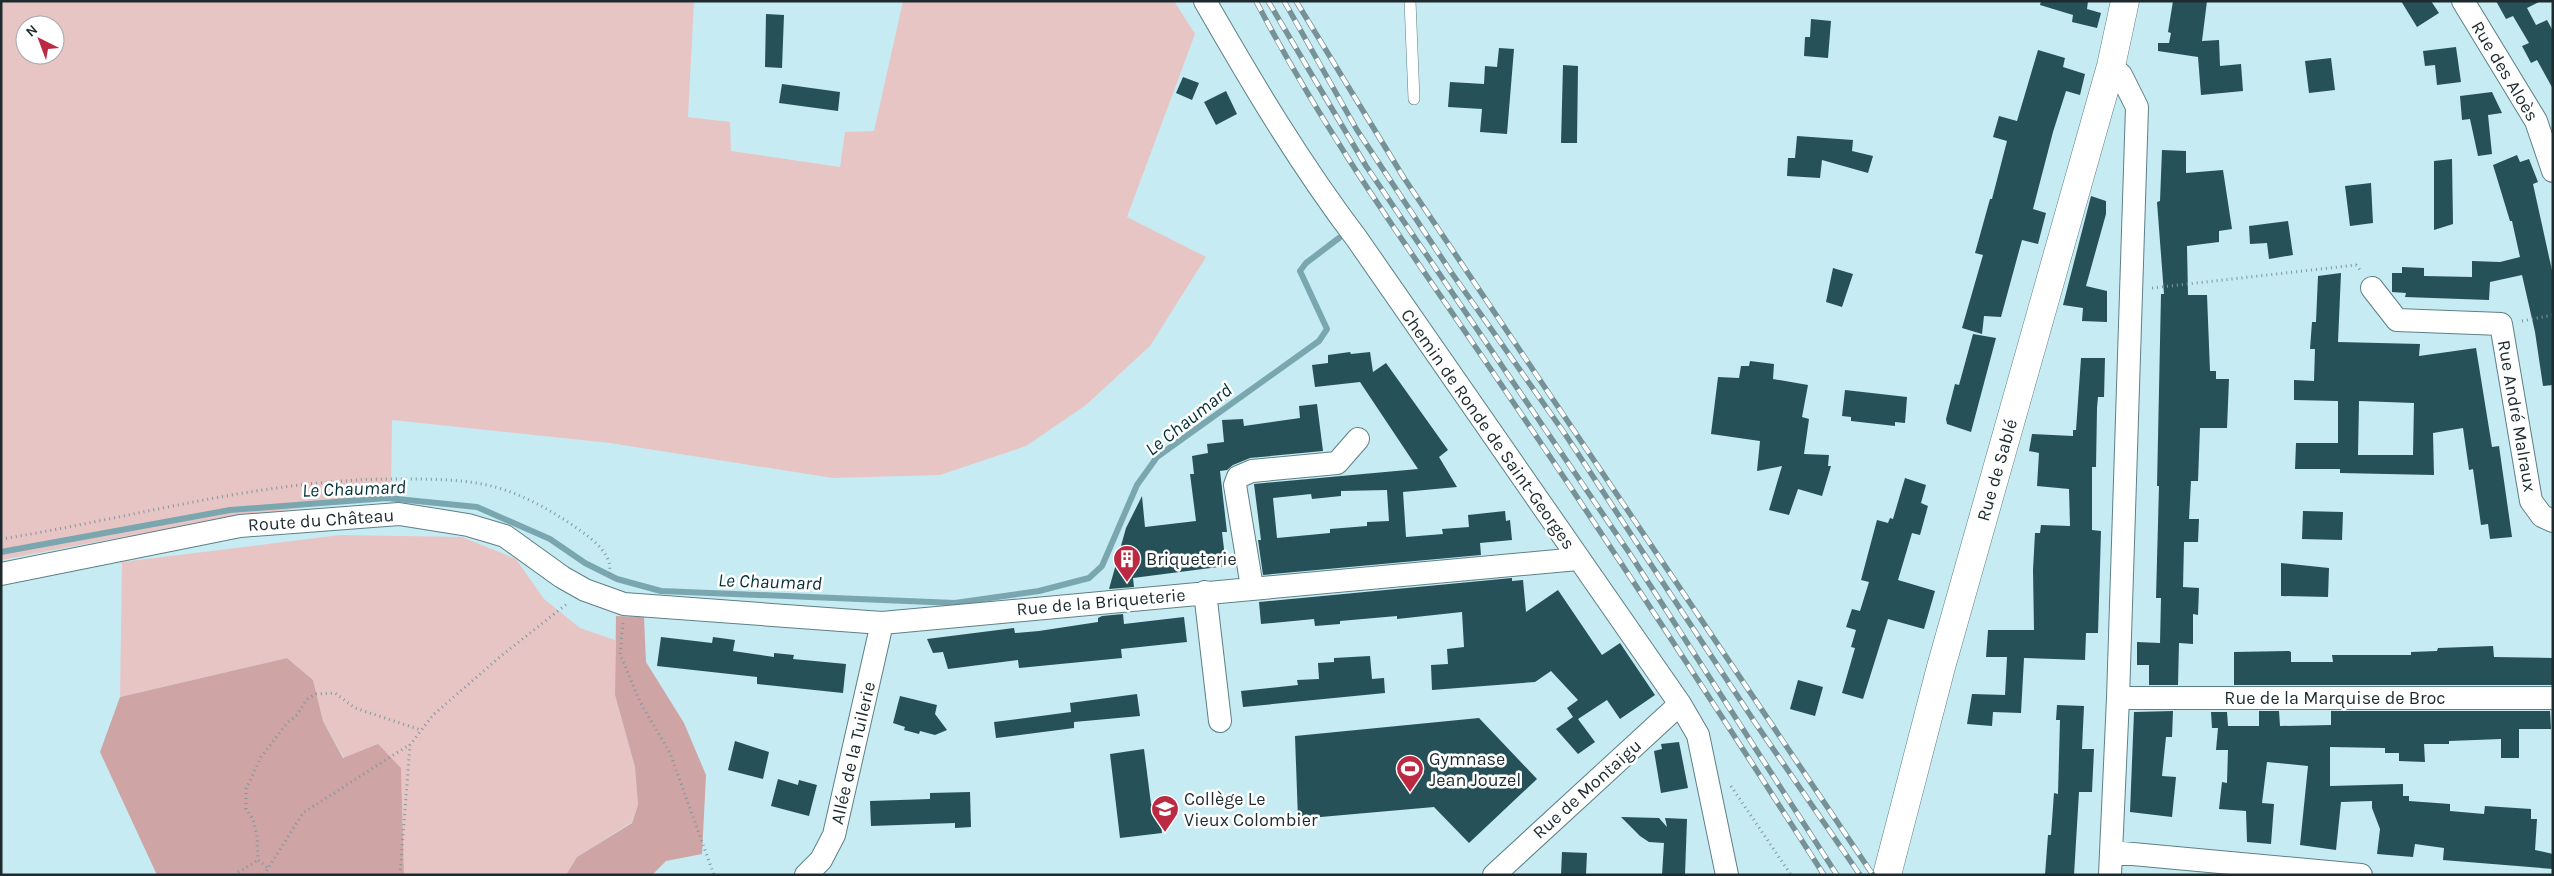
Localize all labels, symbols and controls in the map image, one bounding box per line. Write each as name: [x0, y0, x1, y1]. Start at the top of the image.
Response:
north arrow: [15, 15, 65, 65]
street label: Rue des Aloès: [2466, 17, 2544, 125]
text: N: [22, 21, 41, 40]
street label: Chemin de Ronde de Saint-Georges: [1396, 305, 1580, 553]
street label: Rue André Malraux: [2493, 338, 2541, 494]
water label: Le Chaumard: [1141, 379, 1236, 460]
street label: Rue de Sablé: [1972, 416, 2022, 524]
water label: Le Chaumard: [302, 476, 406, 502]
street label: Route du Château: [247, 504, 395, 536]
building icon: Briqueterie: [1112, 544, 1142, 583]
place label: Briqueterie: [1146, 548, 1237, 570]
water label: Le Chaumard: [718, 569, 822, 595]
street label: Rue de la Briqueterie: [1016, 584, 1186, 620]
street label: Allée de la Tuilerie: [826, 679, 880, 827]
street label: Rue de la Marquise de Broc: [2224, 687, 2446, 709]
street label: Rue de Montaigu: [1528, 734, 1646, 844]
place label: Gymnase Jean Jouzel: [1429, 748, 1521, 791]
sports icon: Gymnase Jean Jouzel: [1395, 754, 1425, 793]
place label: Collège Le Vieux Colombier: [1184, 788, 1318, 831]
school or university icon: Collège Le Vieux Colombier: [1150, 794, 1180, 833]

